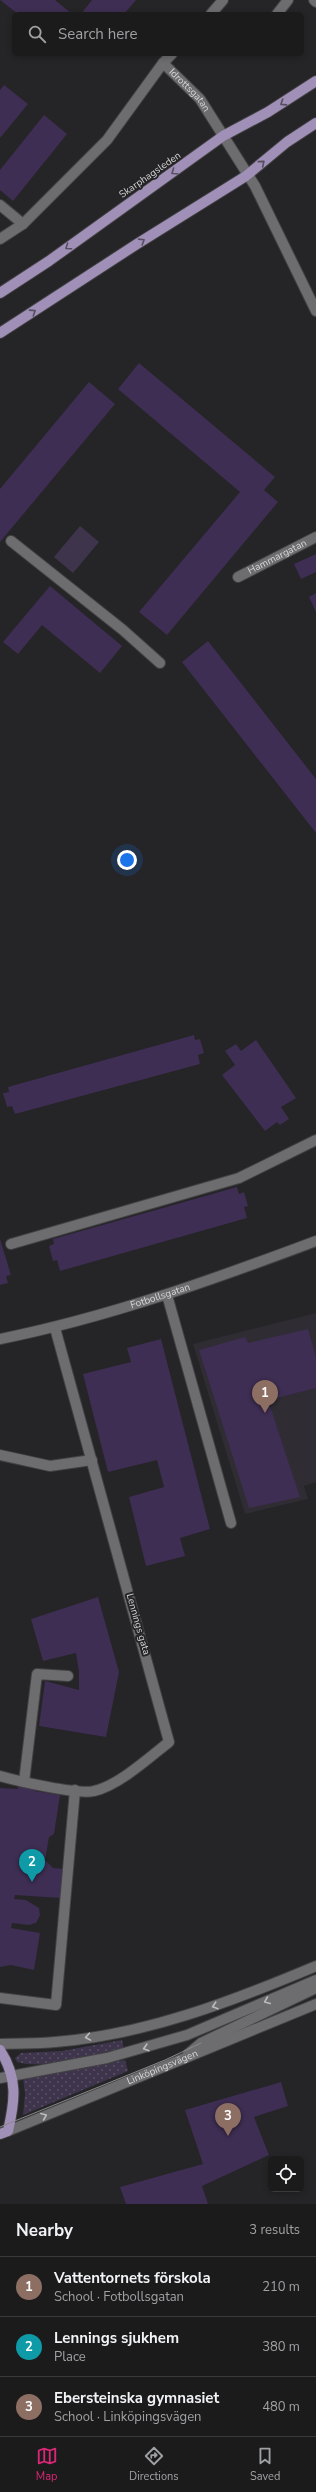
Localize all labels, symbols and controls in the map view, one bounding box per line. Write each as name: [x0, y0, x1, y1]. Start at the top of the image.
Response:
search box: [12, 12, 304, 56]
icon: search: [26, 23, 48, 45]
text: Search here: [58, 24, 138, 44]
street label: Idrottsgatan: [166, 65, 213, 114]
one-way arrow: [280, 98, 287, 105]
street label: Skarphagsleden: [116, 148, 184, 202]
one-way arrow: [258, 160, 265, 167]
one-way arrow: [171, 167, 178, 175]
one-way arrow: [137, 238, 144, 245]
one-way arrow: [65, 242, 72, 249]
one-way arrow: [29, 309, 36, 317]
street label: Hammargatan: [245, 536, 309, 578]
your location: [117, 850, 137, 870]
street label: Fotbollsgatan: [129, 1280, 192, 1312]
pin: 1: [252, 1380, 278, 1413]
street label: Lennings gata: [123, 1592, 153, 1656]
pin: 2: [19, 1849, 45, 1882]
one-way arrow: [264, 1996, 271, 2004]
one-way arrow: [211, 2001, 218, 2010]
one-way arrow: [85, 2032, 92, 2041]
one-way arrow: [143, 2043, 150, 2052]
street label: Linköpingsvägen: [125, 2046, 200, 2088]
pin: 3: [215, 2103, 241, 2136]
one-way arrow: [41, 2113, 48, 2121]
map controls: [268, 2156, 304, 2192]
button: locate: [268, 2156, 304, 2192]
text: Nearby: [16, 2219, 73, 2242]
text: 3 results: [249, 2221, 300, 2239]
text: Vattentornets förskola: [54, 2268, 211, 2288]
text: 1: [25, 2278, 33, 2296]
text: 210 m: [262, 2278, 300, 2296]
text: School · Fotbollsgatan: [54, 2288, 184, 2306]
text: Lennings sjukhem: [54, 2328, 179, 2348]
text: 2: [25, 2338, 33, 2356]
text: 380 m: [262, 2338, 300, 2356]
text: Place: [54, 2348, 86, 2366]
text: Ebersteinska gymnasiet: [54, 2388, 219, 2408]
text: 3: [25, 2398, 33, 2416]
text: 480 m: [262, 2398, 300, 2416]
text: School · Linköpingsvägen: [54, 2408, 201, 2426]
tab: Map: [36, 2445, 58, 2484]
tab: Directions: [129, 2445, 179, 2484]
tab: Saved: [250, 2445, 280, 2484]

